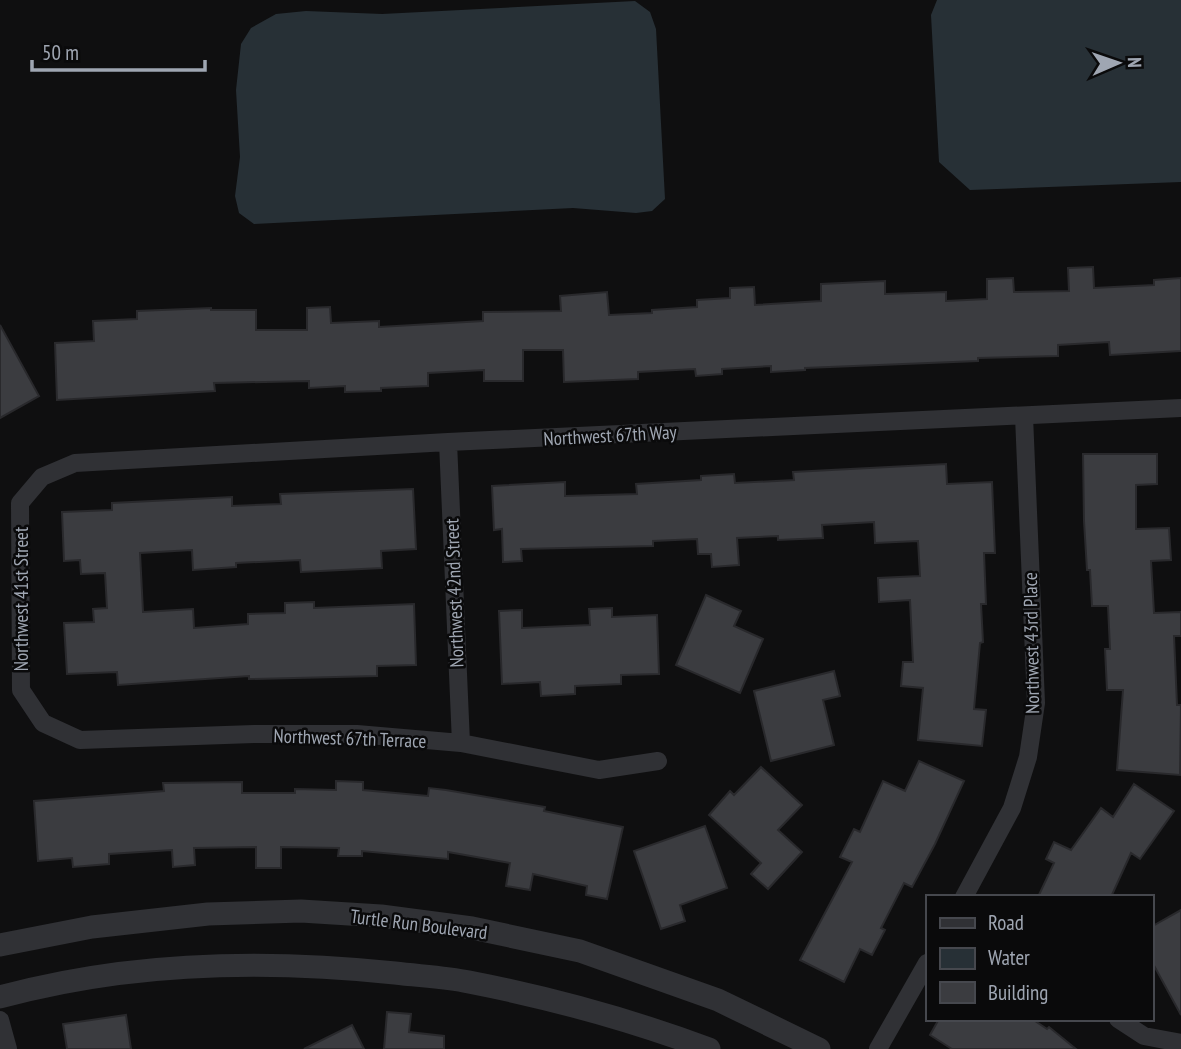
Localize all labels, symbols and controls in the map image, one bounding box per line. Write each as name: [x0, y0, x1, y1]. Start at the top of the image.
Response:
scale bar: [32, 28, 205, 72]
north arrow: [1083, 28, 1153, 98]
text: 50 m: [42, 39, 79, 66]
text: N: [1123, 57, 1147, 68]
street label: Northwest 67th Way: [543, 419, 678, 450]
street label: Northwest 42nd Street: [439, 517, 469, 668]
street label: Northwest 41st Street: [9, 526, 33, 671]
street label: Northwest 43rd Place: [1018, 572, 1044, 714]
street label: Northwest 67th Terrace: [273, 723, 427, 753]
legend: [926, 895, 1153, 1021]
street label: Turtle Run Boulevard: [349, 904, 489, 944]
text: Road: [988, 909, 1024, 936]
text: Water: [988, 944, 1030, 971]
text: Building: [988, 979, 1048, 1006]

